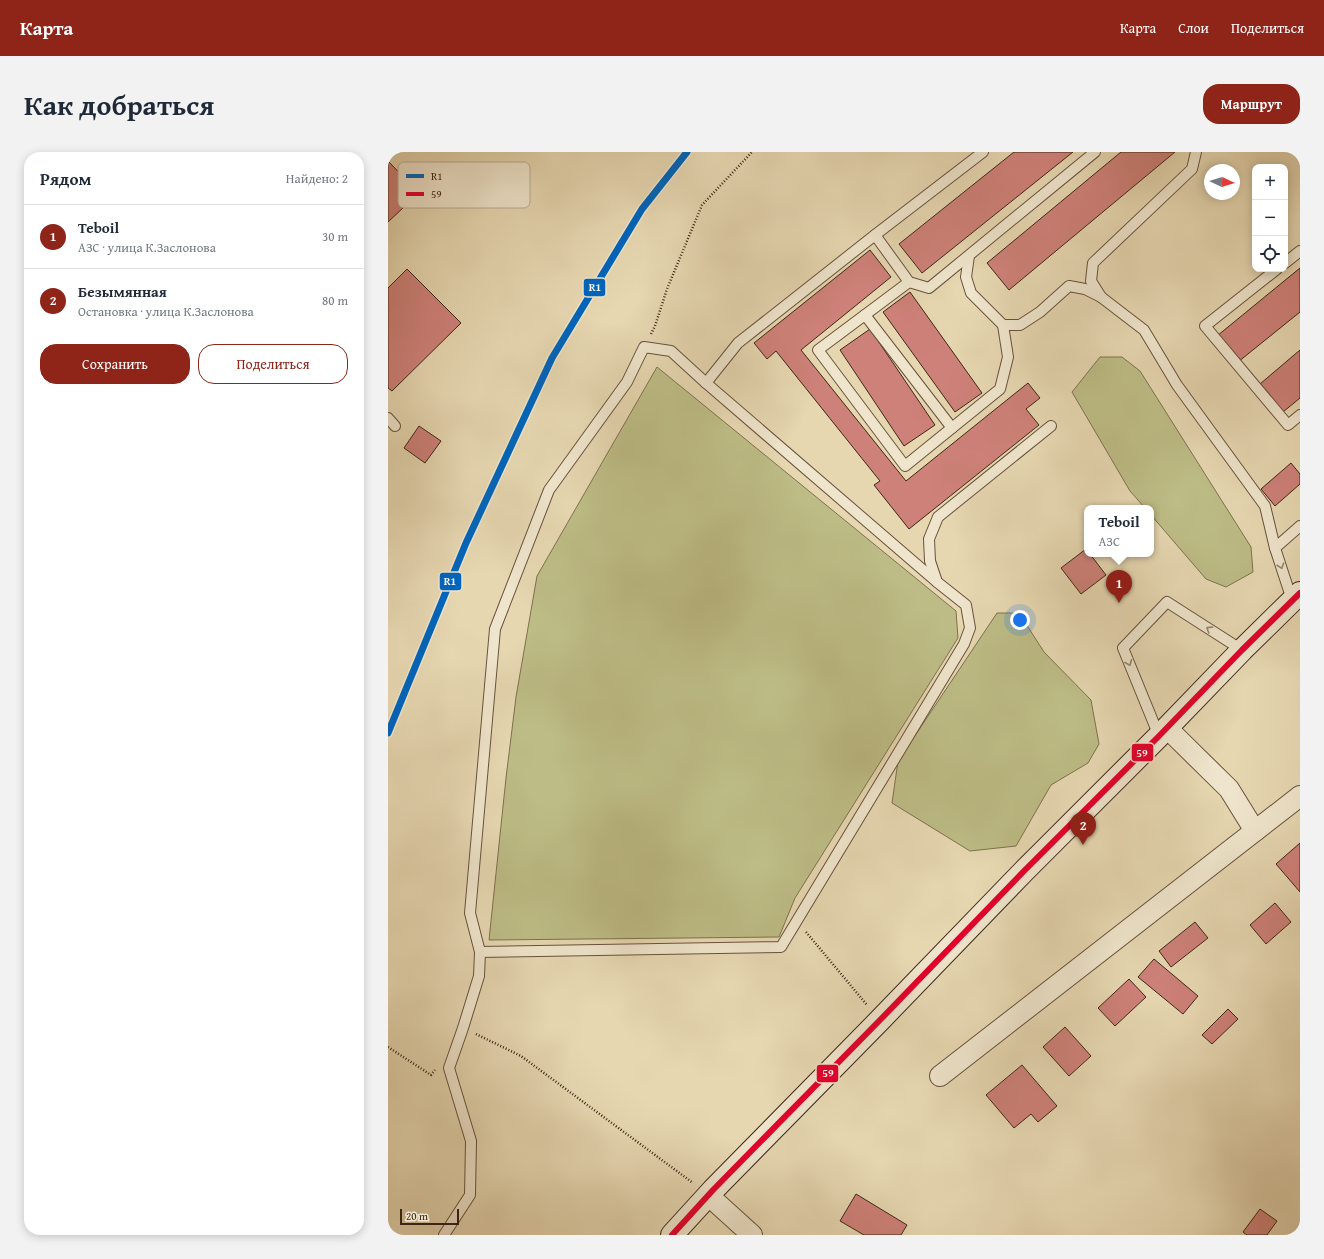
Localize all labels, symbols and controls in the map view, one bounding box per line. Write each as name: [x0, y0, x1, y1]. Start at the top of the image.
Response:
text: Карта: [20, 14, 73, 42]
text: Карта: [1120, 18, 1156, 38]
text: Слои: [1178, 18, 1209, 38]
text: Поделиться: [1231, 18, 1304, 38]
text: Как добраться: [24, 84, 214, 125]
button: Маршрут: [1203, 84, 1300, 124]
legend: [398, 162, 530, 208]
north arrow: [1204, 164, 1240, 200]
map controls: [1252, 164, 1288, 272]
button: +: [1252, 164, 1288, 200]
text: Рядом: [40, 166, 91, 191]
text: R1: [431, 168, 443, 184]
text: Найдено: 2: [286, 169, 348, 188]
text: 59: [431, 186, 442, 202]
button: −: [1252, 200, 1288, 236]
text: Teboil: [78, 217, 119, 238]
text: 1: [50, 227, 56, 246]
text: 30 m: [322, 227, 348, 246]
button: locate: [1252, 236, 1288, 272]
text: АЗС · улица К.Заслонова: [78, 238, 216, 257]
line badge: R1: [583, 278, 606, 297]
text: R1: [589, 279, 602, 295]
text: Безымянная: [78, 281, 167, 302]
text: 2: [50, 291, 56, 310]
text: 80 m: [322, 291, 348, 310]
text: Остановка · улица К.Заслонова: [78, 302, 254, 321]
button: Сохранить: [40, 344, 190, 384]
button: Поделиться: [198, 344, 348, 384]
popup: [1084, 505, 1154, 557]
text: Teboil: [1098, 511, 1140, 532]
text: АЗС: [1098, 532, 1120, 551]
one-way arrow: [1276, 563, 1285, 570]
pin: 1: [1106, 570, 1132, 603]
line badge: R1: [439, 572, 462, 591]
text: R1: [444, 573, 457, 589]
your location: [1010, 610, 1030, 630]
one-way arrow: [1206, 626, 1213, 633]
one-way arrow: [1124, 658, 1132, 666]
line badge: 59: [1131, 743, 1154, 762]
text: 59: [1136, 745, 1148, 761]
pin: 2: [1070, 812, 1096, 845]
line badge: 59: [816, 1064, 839, 1083]
text: 59: [822, 1065, 834, 1081]
scale bar: [400, 1207, 459, 1226]
text: 20 m: [406, 1208, 428, 1224]

